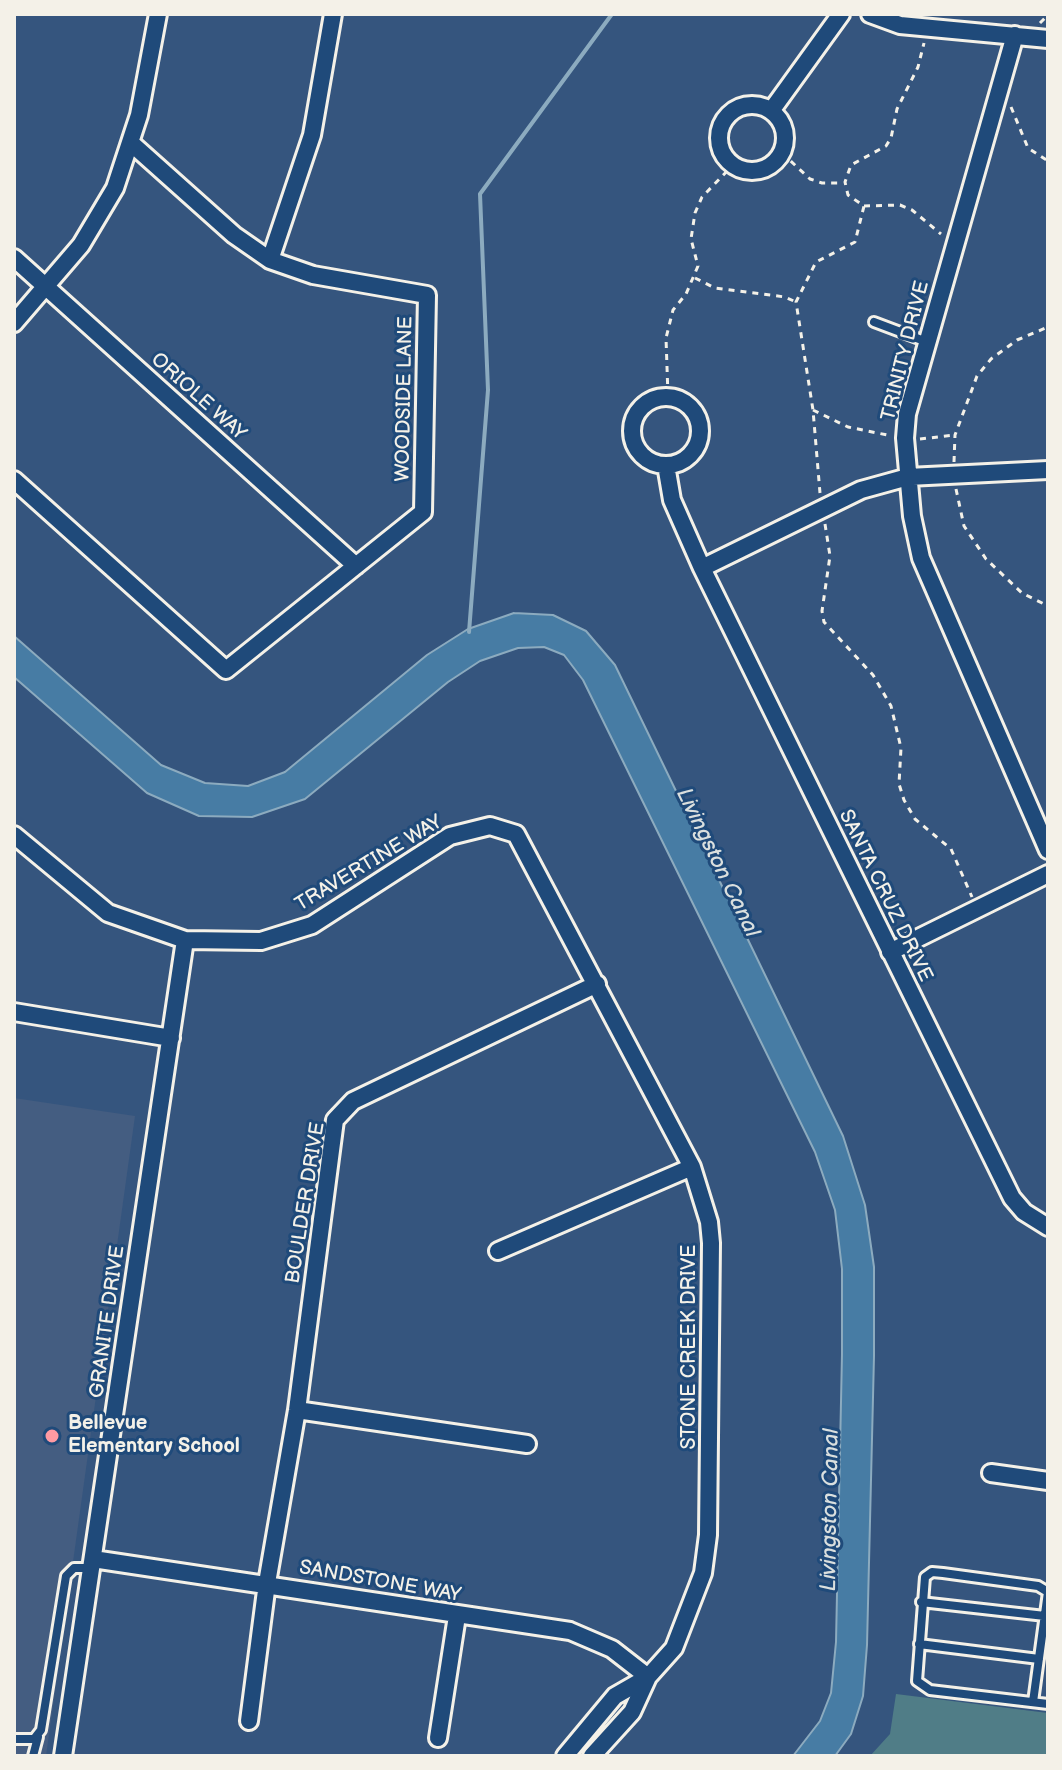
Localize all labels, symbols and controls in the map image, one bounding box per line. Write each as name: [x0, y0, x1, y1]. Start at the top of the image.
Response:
street label: TRINITY DRIVE: [877, 279, 935, 423]
street label: WOODSIDE LANE: [392, 316, 418, 482]
street label: ORIOLE WAY: [146, 348, 250, 446]
water label: Livingston Canal: [669, 784, 765, 942]
street label: SANTA CRUZ DRIVE: [833, 806, 937, 986]
street label: TRAVERTINE WAY: [291, 811, 447, 917]
street label: BOULDER DRIVE: [281, 1121, 331, 1285]
street label: GRANITE DRIVE: [85, 1244, 131, 1400]
street label: STONE CREEK DRIVE: [678, 1245, 702, 1449]
place label: Bellevue Elementary School: [68, 1412, 240, 1459]
marker: Bellevue Elementary School: [43, 1427, 61, 1445]
water label: Livingston Canal: [816, 1428, 846, 1592]
street label: SANDSTONE WAY: [297, 1556, 463, 1608]

